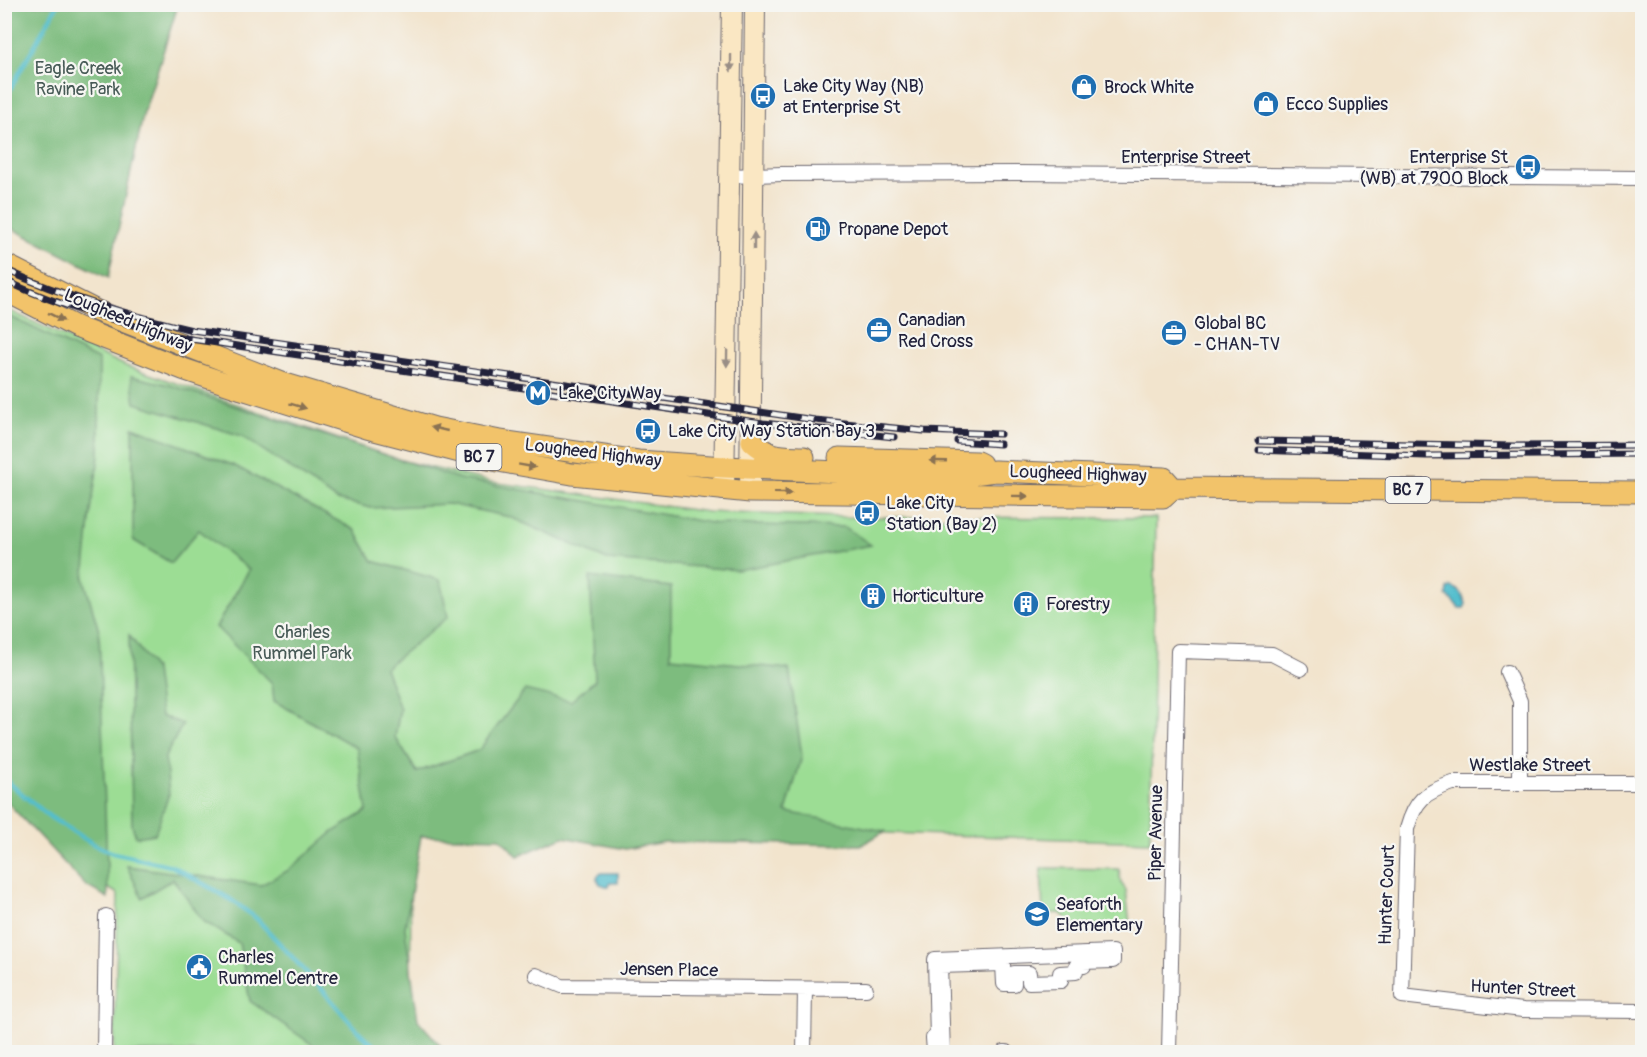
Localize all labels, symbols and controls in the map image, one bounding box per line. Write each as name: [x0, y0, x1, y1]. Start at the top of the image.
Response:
one-way arrow: [726, 53, 736, 72]
park label: Eagle Creek Ravine Park: [35, 57, 122, 101]
shop icon: Brock White: [1069, 72, 1099, 102]
place label: Lake City Way (NB) at Enterprise St: [783, 75, 925, 119]
place label: Brock White: [1104, 76, 1194, 99]
bus stop icon: Lake City Way (NB) at Enterprise St: [748, 81, 778, 111]
shop icon: Ecco Supplies: [1251, 89, 1281, 119]
place label: Ecco Supplies: [1286, 93, 1388, 116]
street label: Enterprise Street: [1121, 146, 1252, 169]
place label: Enterprise St (WB) at 7900 Block: [1359, 146, 1509, 190]
bus stop icon: Enterprise St (WB) at 7900 Block: [1513, 152, 1543, 182]
fuel station icon: Propane Depot: [803, 214, 833, 244]
place label: Propane Depot: [838, 218, 949, 241]
one-way arrow: [749, 232, 759, 251]
street label: Lougheed Highway: [60, 284, 196, 359]
place label: Canadian Red Cross: [898, 309, 973, 353]
one-way arrow: [48, 312, 65, 322]
place label: Global BC - CHAN-TV: [1194, 312, 1280, 356]
office icon: Canadian Red Cross: [864, 315, 894, 345]
office icon: Global BC - CHAN-TV: [1159, 318, 1189, 348]
one-way arrow: [722, 348, 732, 367]
metro station icon: Lake City Way: [523, 378, 553, 408]
place label: Lake City Way: [558, 382, 662, 405]
one-way arrow: [289, 402, 307, 411]
bus stop icon: Lake City Way Station Bay 3: [633, 416, 663, 446]
place label: Lake City Way Station Bay 3: [668, 420, 875, 443]
one-way arrow: [429, 424, 448, 433]
street label: Lougheed Highway: [523, 433, 663, 473]
road number: BC 7: [456, 444, 502, 470]
one-way arrow: [929, 456, 948, 466]
street label: Lougheed Highway: [1009, 460, 1147, 488]
one-way arrow: [517, 462, 536, 471]
road number: BC 7: [1386, 477, 1430, 503]
one-way arrow: [773, 488, 792, 497]
one-way arrow: [1010, 491, 1029, 500]
place label: Lake City Station (Bay 2): [886, 492, 998, 536]
bus stop icon: Lake City Station (Bay 2): [852, 498, 882, 528]
building icon: Horticulture: [858, 581, 888, 611]
place label: Horticulture: [892, 585, 984, 608]
building icon: Forestry: [1011, 589, 1041, 619]
place label: Forestry: [1046, 593, 1110, 616]
park label: Charles Rummel Park: [252, 621, 352, 665]
street label: Westlake Street: [1469, 754, 1591, 777]
street label: Piper Avenue: [1144, 785, 1168, 881]
street label: Hunter Court: [1374, 844, 1400, 946]
place label: Seaforth Elementary: [1056, 893, 1143, 937]
school or university icon: Seaforth Elementary: [1022, 899, 1052, 929]
place label: Charles Rummel Centre: [218, 946, 338, 990]
public building icon: Charles Rummel Centre: [184, 952, 214, 982]
street label: Jensen Place: [620, 958, 718, 982]
street label: Hunter Street: [1470, 975, 1577, 1003]

